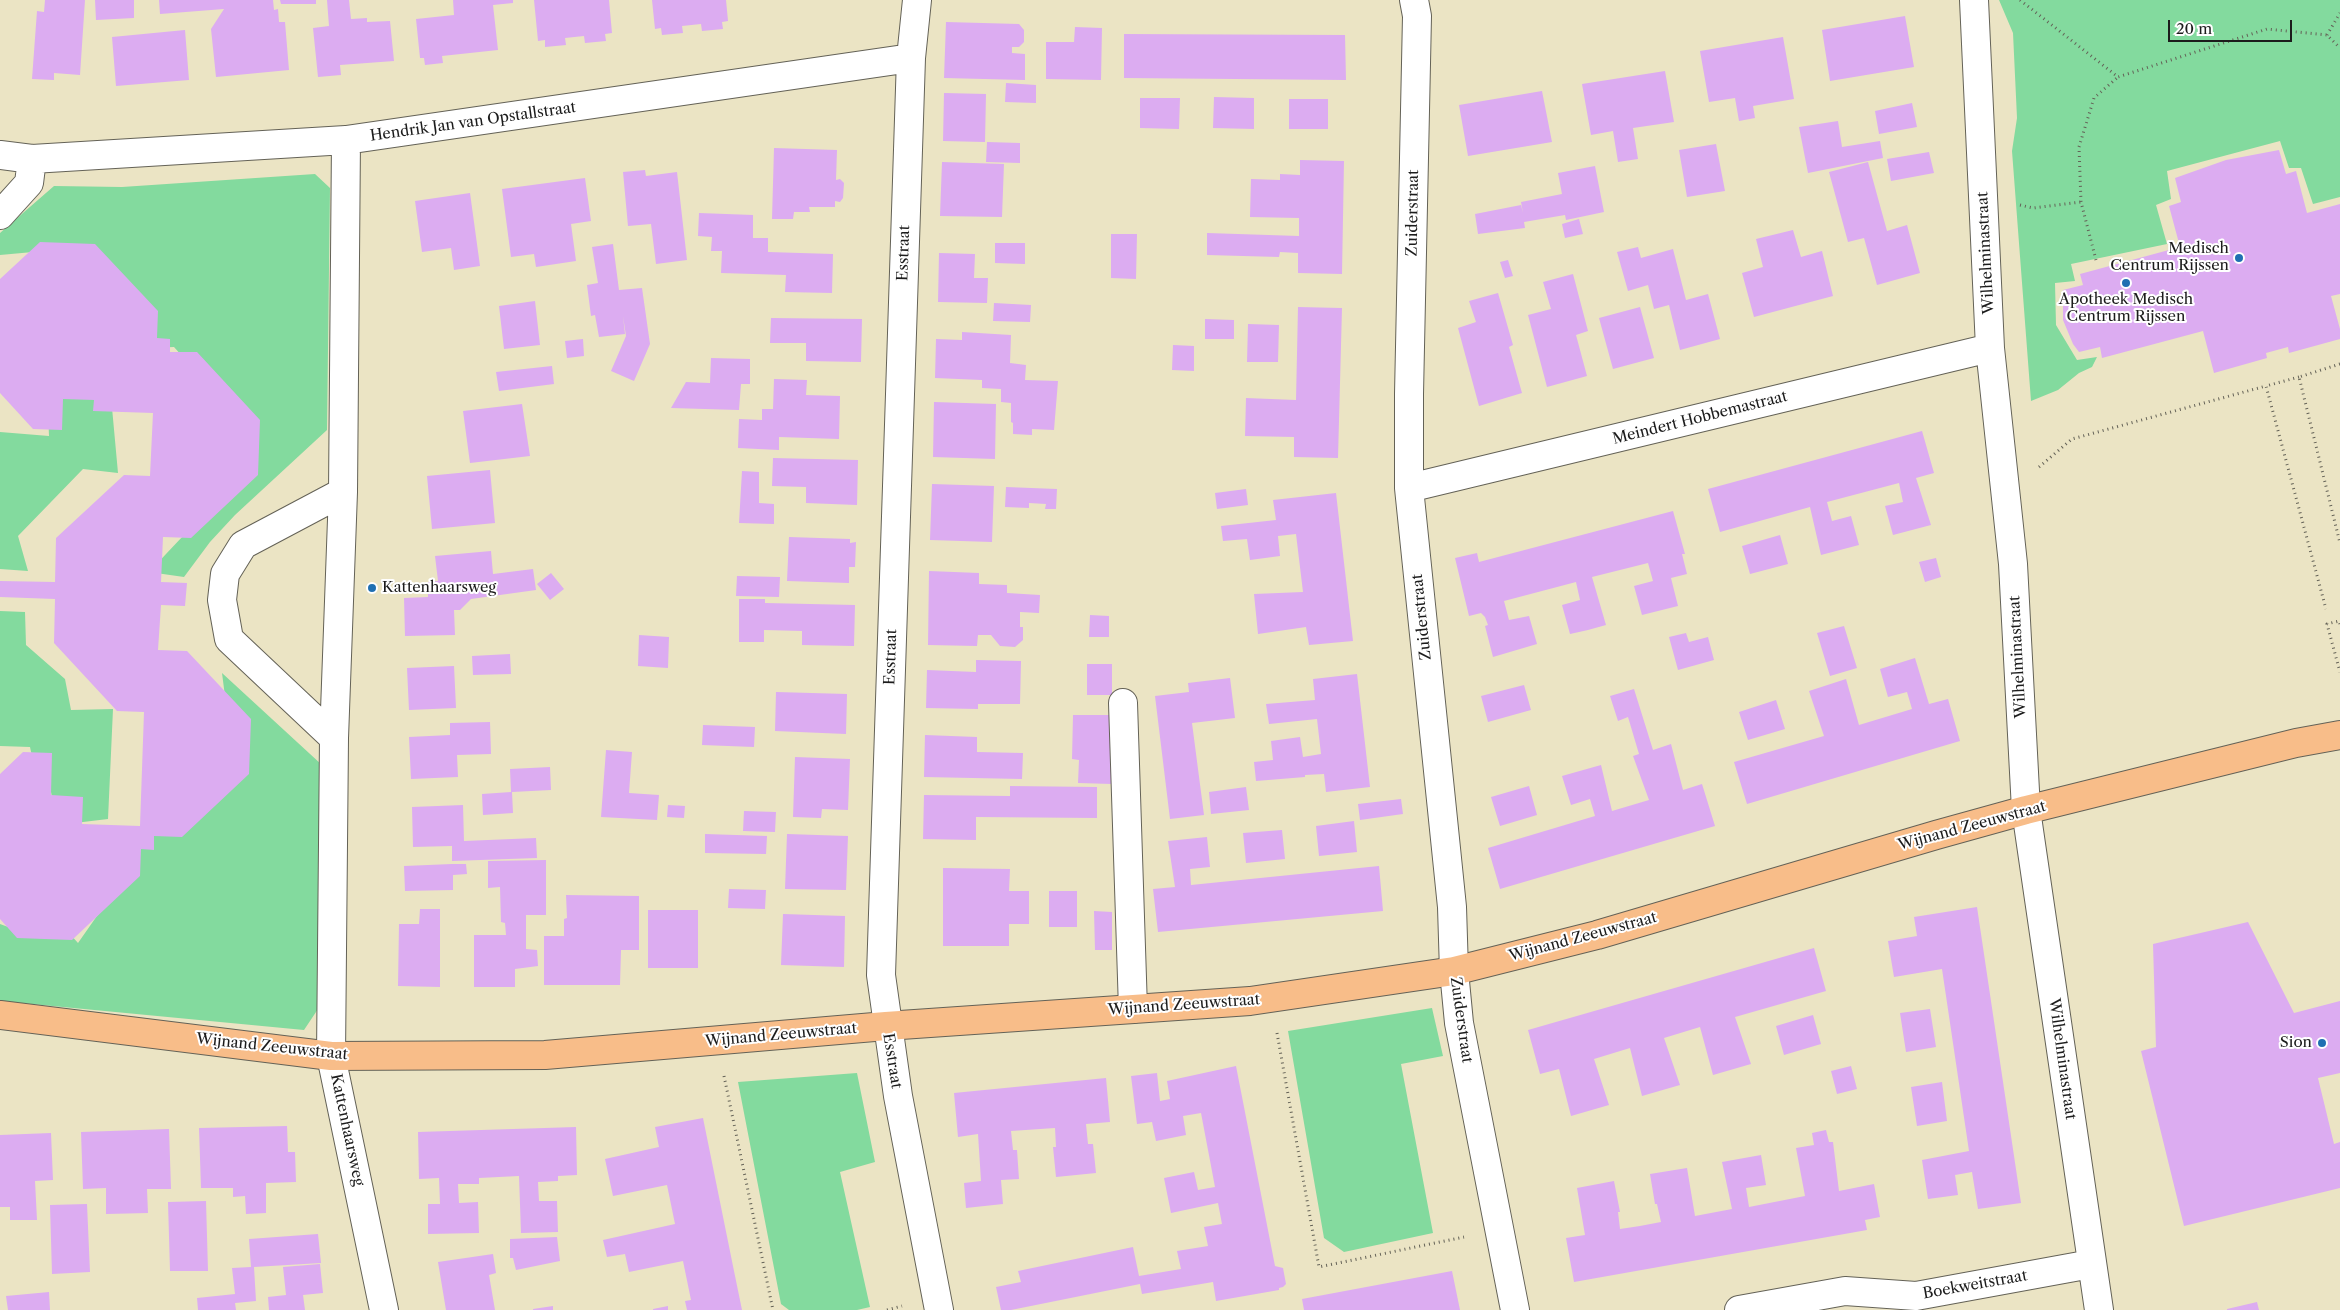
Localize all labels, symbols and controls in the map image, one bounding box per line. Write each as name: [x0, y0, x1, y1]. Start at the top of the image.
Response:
scale bar: [2170, 10, 2294, 42]
text: 20 m: [2176, 19, 2212, 38]
street label: Hendrik Jan van Opstallstraat: [369, 99, 577, 145]
street label: Zuiderstraat: [1403, 169, 1423, 257]
street label: Wilhelminastraat: [1974, 191, 1998, 315]
street label: Esstraat: [894, 225, 914, 281]
place label: Medisch Centrum Rijssen: [2110, 240, 2229, 275]
marker: Medisch Centrum Rijssen: [2233, 252, 2245, 264]
marker: Apotheek Medisch Centrum Rijssen: [2120, 277, 2132, 289]
place label: Apotheek Medisch Centrum Rijssen: [2059, 291, 2193, 326]
street label: Meindert Hobbemastraat: [1611, 388, 1789, 448]
street label: Zuiderstraat: [1409, 573, 1435, 661]
place label: Kattenhaarsweg: [382, 579, 496, 597]
marker: Kattenhaarsweg: [366, 582, 378, 594]
street label: Wilhelminastraat: [2006, 595, 2030, 719]
street label: Esstraat: [881, 629, 901, 685]
street label: Wijnand Zeeuwstraat: [1896, 798, 2048, 854]
street label: Wijnand Zeeuwstraat: [1507, 909, 1659, 965]
street label: Zuiderstraat: [1446, 976, 1476, 1064]
street label: Wijnand Zeeuwstraat: [1107, 991, 1261, 1019]
street label: Wilhelminastraat: [2045, 997, 2079, 1121]
street label: Wijnand Zeeuwstraat: [704, 1019, 858, 1051]
street label: Wijnand Zeeuwstraat: [195, 1030, 349, 1064]
street label: Esstraat: [879, 1032, 905, 1090]
place label: Sion: [2280, 1034, 2312, 1052]
marker: Sion: [2316, 1037, 2328, 1049]
street label: Kattenhaarsweg: [326, 1072, 368, 1188]
street label: Boekweitstraat: [1921, 1267, 2029, 1303]

